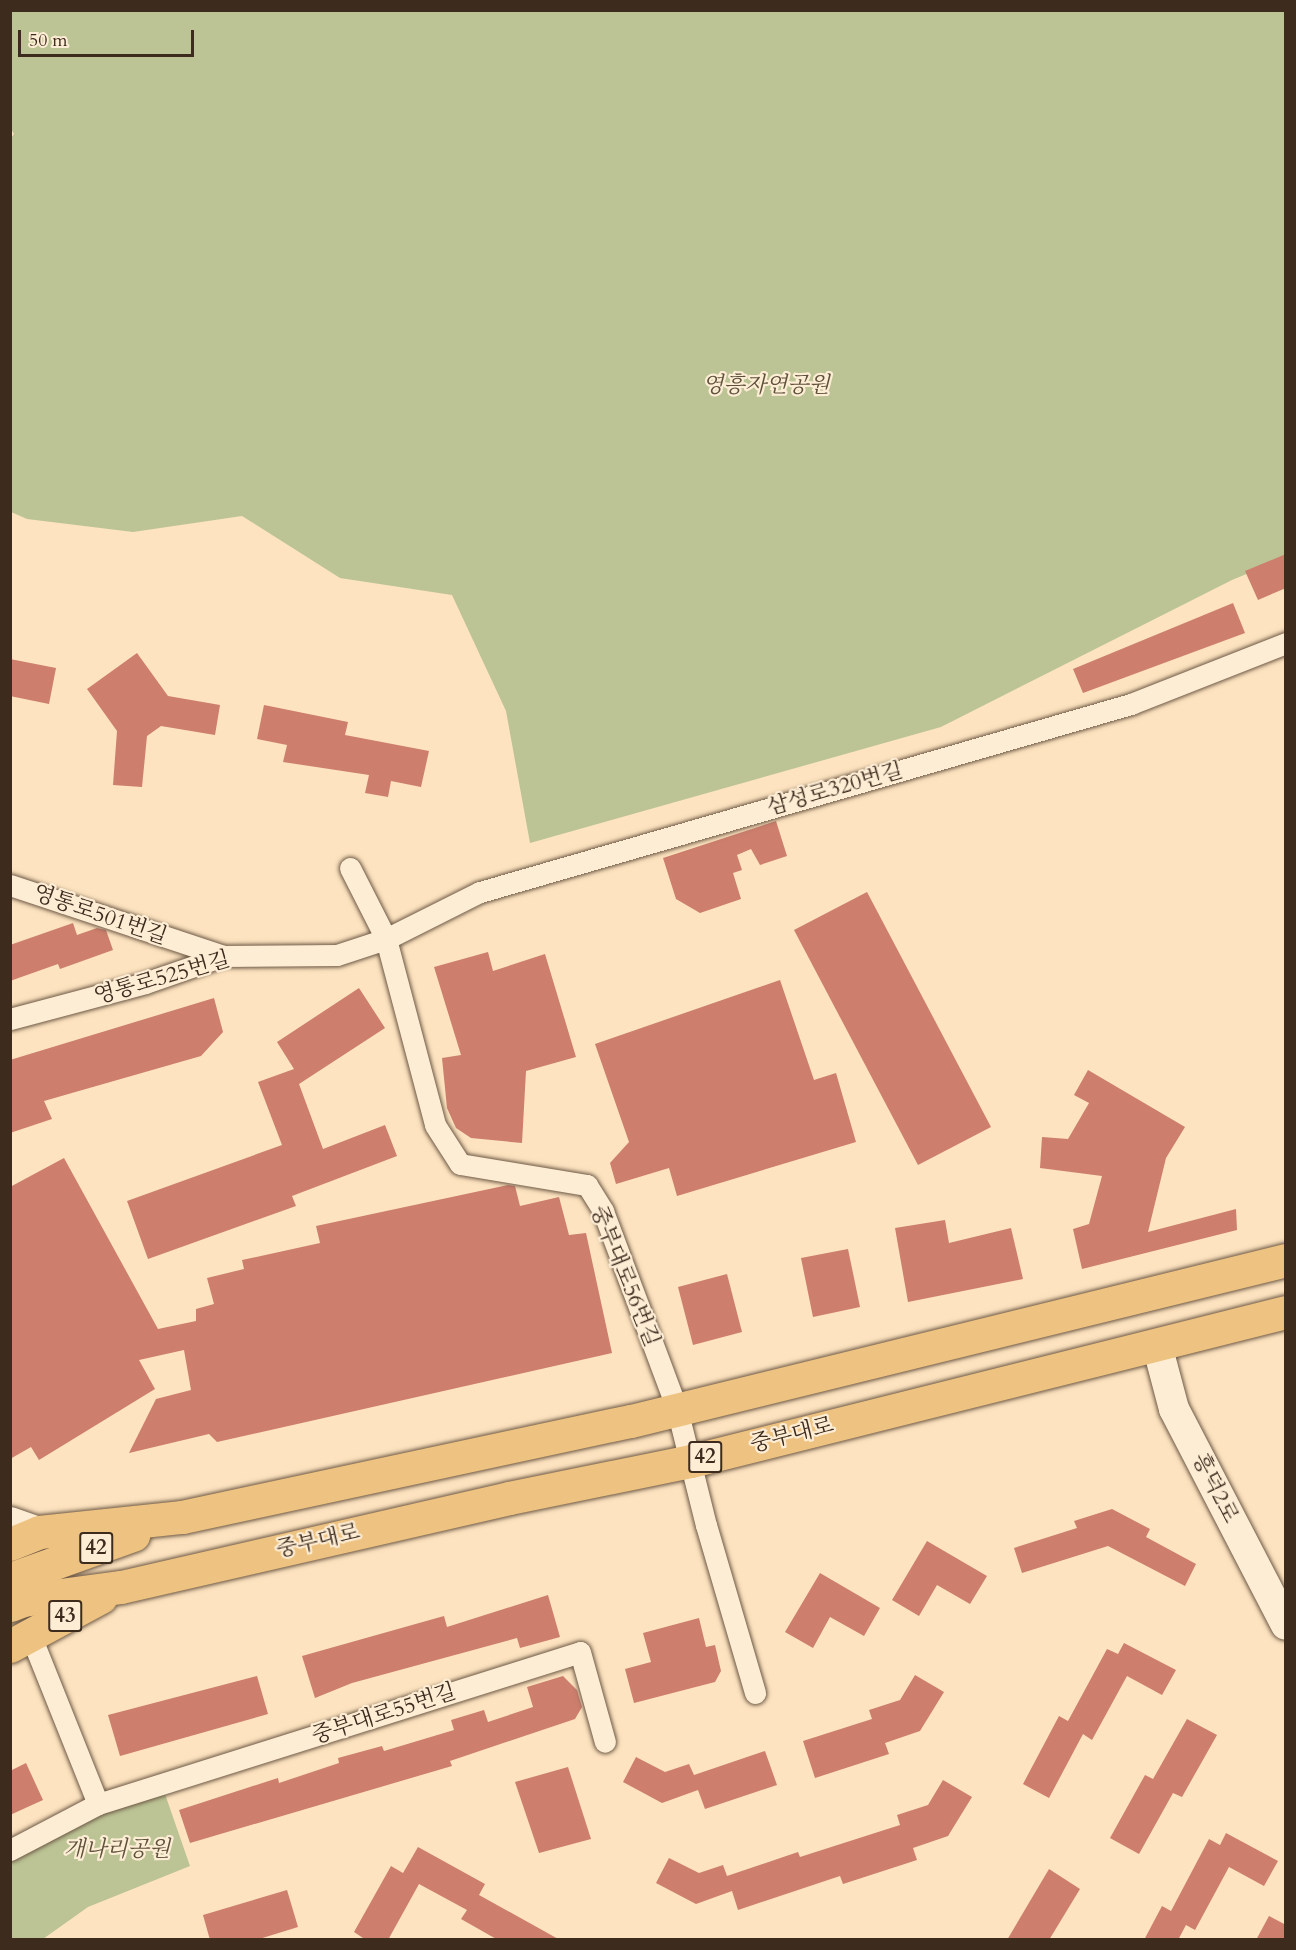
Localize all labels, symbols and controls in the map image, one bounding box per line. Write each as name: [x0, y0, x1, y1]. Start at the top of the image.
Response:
scale bar: [21, 18, 196, 56]
text: 50 m: [29, 28, 68, 53]
park label: 영흥자연공원: [702, 373, 830, 399]
street label: 삼성로320번길: [764, 757, 906, 821]
street label: 영통로501번길: [29, 880, 171, 950]
street label: 영통로525번길: [91, 946, 233, 1010]
street label: 중부대로56번길: [585, 1201, 665, 1351]
street label: 중부대로: [748, 1412, 836, 1458]
road number: 42: [687, 1439, 723, 1475]
street label: 흥덕2로: [1186, 1449, 1244, 1527]
street label: 중부대로: [274, 1519, 362, 1563]
road number: 42: [78, 1530, 114, 1566]
road number: 43: [47, 1598, 83, 1634]
street label: 중부대로55번길: [309, 1678, 459, 1750]
park label: 개나리공원: [64, 1837, 170, 1863]

